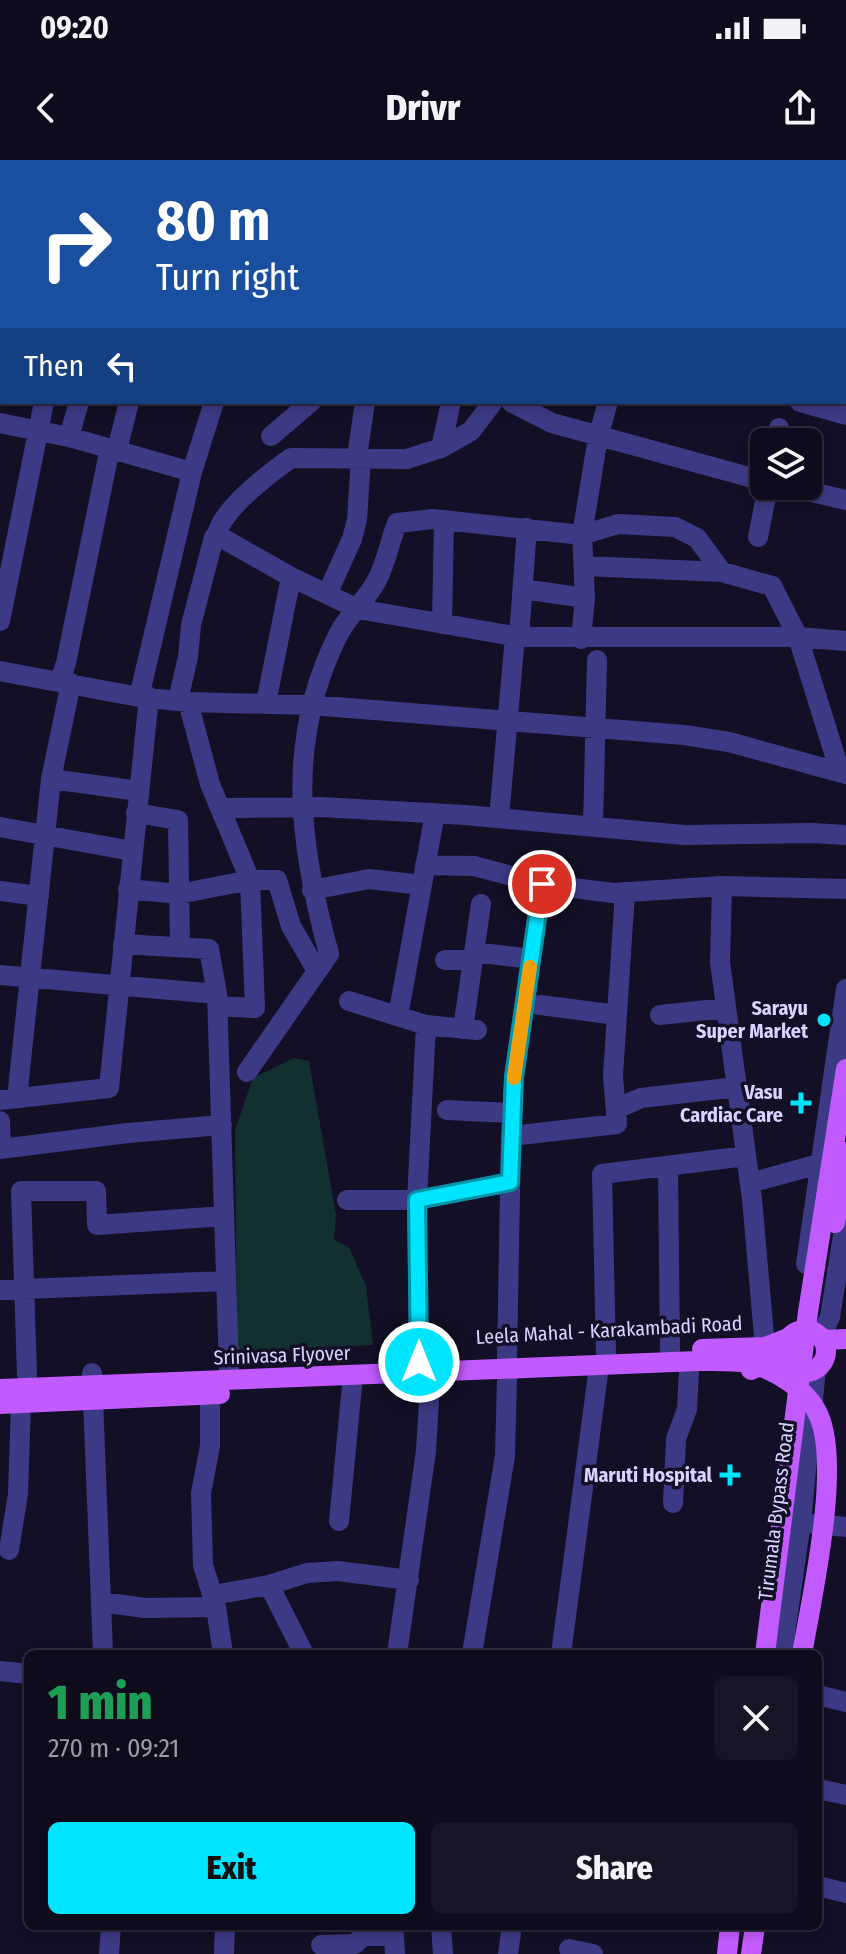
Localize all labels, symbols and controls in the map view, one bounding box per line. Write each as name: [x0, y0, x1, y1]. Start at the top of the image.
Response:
text: 09:20: [40, 10, 109, 46]
icon: back: [24, 86, 68, 130]
text: Drivr: [386, 86, 460, 130]
icon: share: [778, 86, 822, 130]
text: 80 m: [156, 188, 271, 255]
icon: right: [24, 192, 128, 296]
text: Turn right: [156, 256, 299, 300]
icon: left: [100, 344, 144, 388]
text: Then: [24, 348, 84, 384]
map controls: [750, 428, 822, 500]
button: layers: [750, 428, 822, 500]
pin: [508, 850, 576, 918]
icon: arrive: [520, 862, 564, 906]
place label: Sarayu Super Market: [696, 996, 809, 1043]
marker: Sarayu Super Market: [815, 1011, 833, 1029]
place label: Vasu Cardiac Care: [680, 1080, 783, 1127]
marker: Vasu Cardiac Care: [790, 1092, 812, 1114]
street label: Leela Mahal - Karakambadi Road: [475, 1311, 743, 1349]
position arrow: [377, 1320, 461, 1404]
street label: Srinivasa Flyover: [213, 1341, 351, 1369]
street label: Tirumala Bypass Road: [753, 1420, 799, 1602]
place label: Maruti Hospital: [584, 1463, 713, 1487]
marker: Maruti Hospital: [719, 1464, 741, 1486]
text: 1 min: [48, 1674, 152, 1732]
button: close: [714, 1676, 798, 1760]
text: 270 m · 09:21: [48, 1733, 179, 1764]
button: Exit: [48, 1822, 415, 1914]
button: Share: [431, 1822, 798, 1914]

